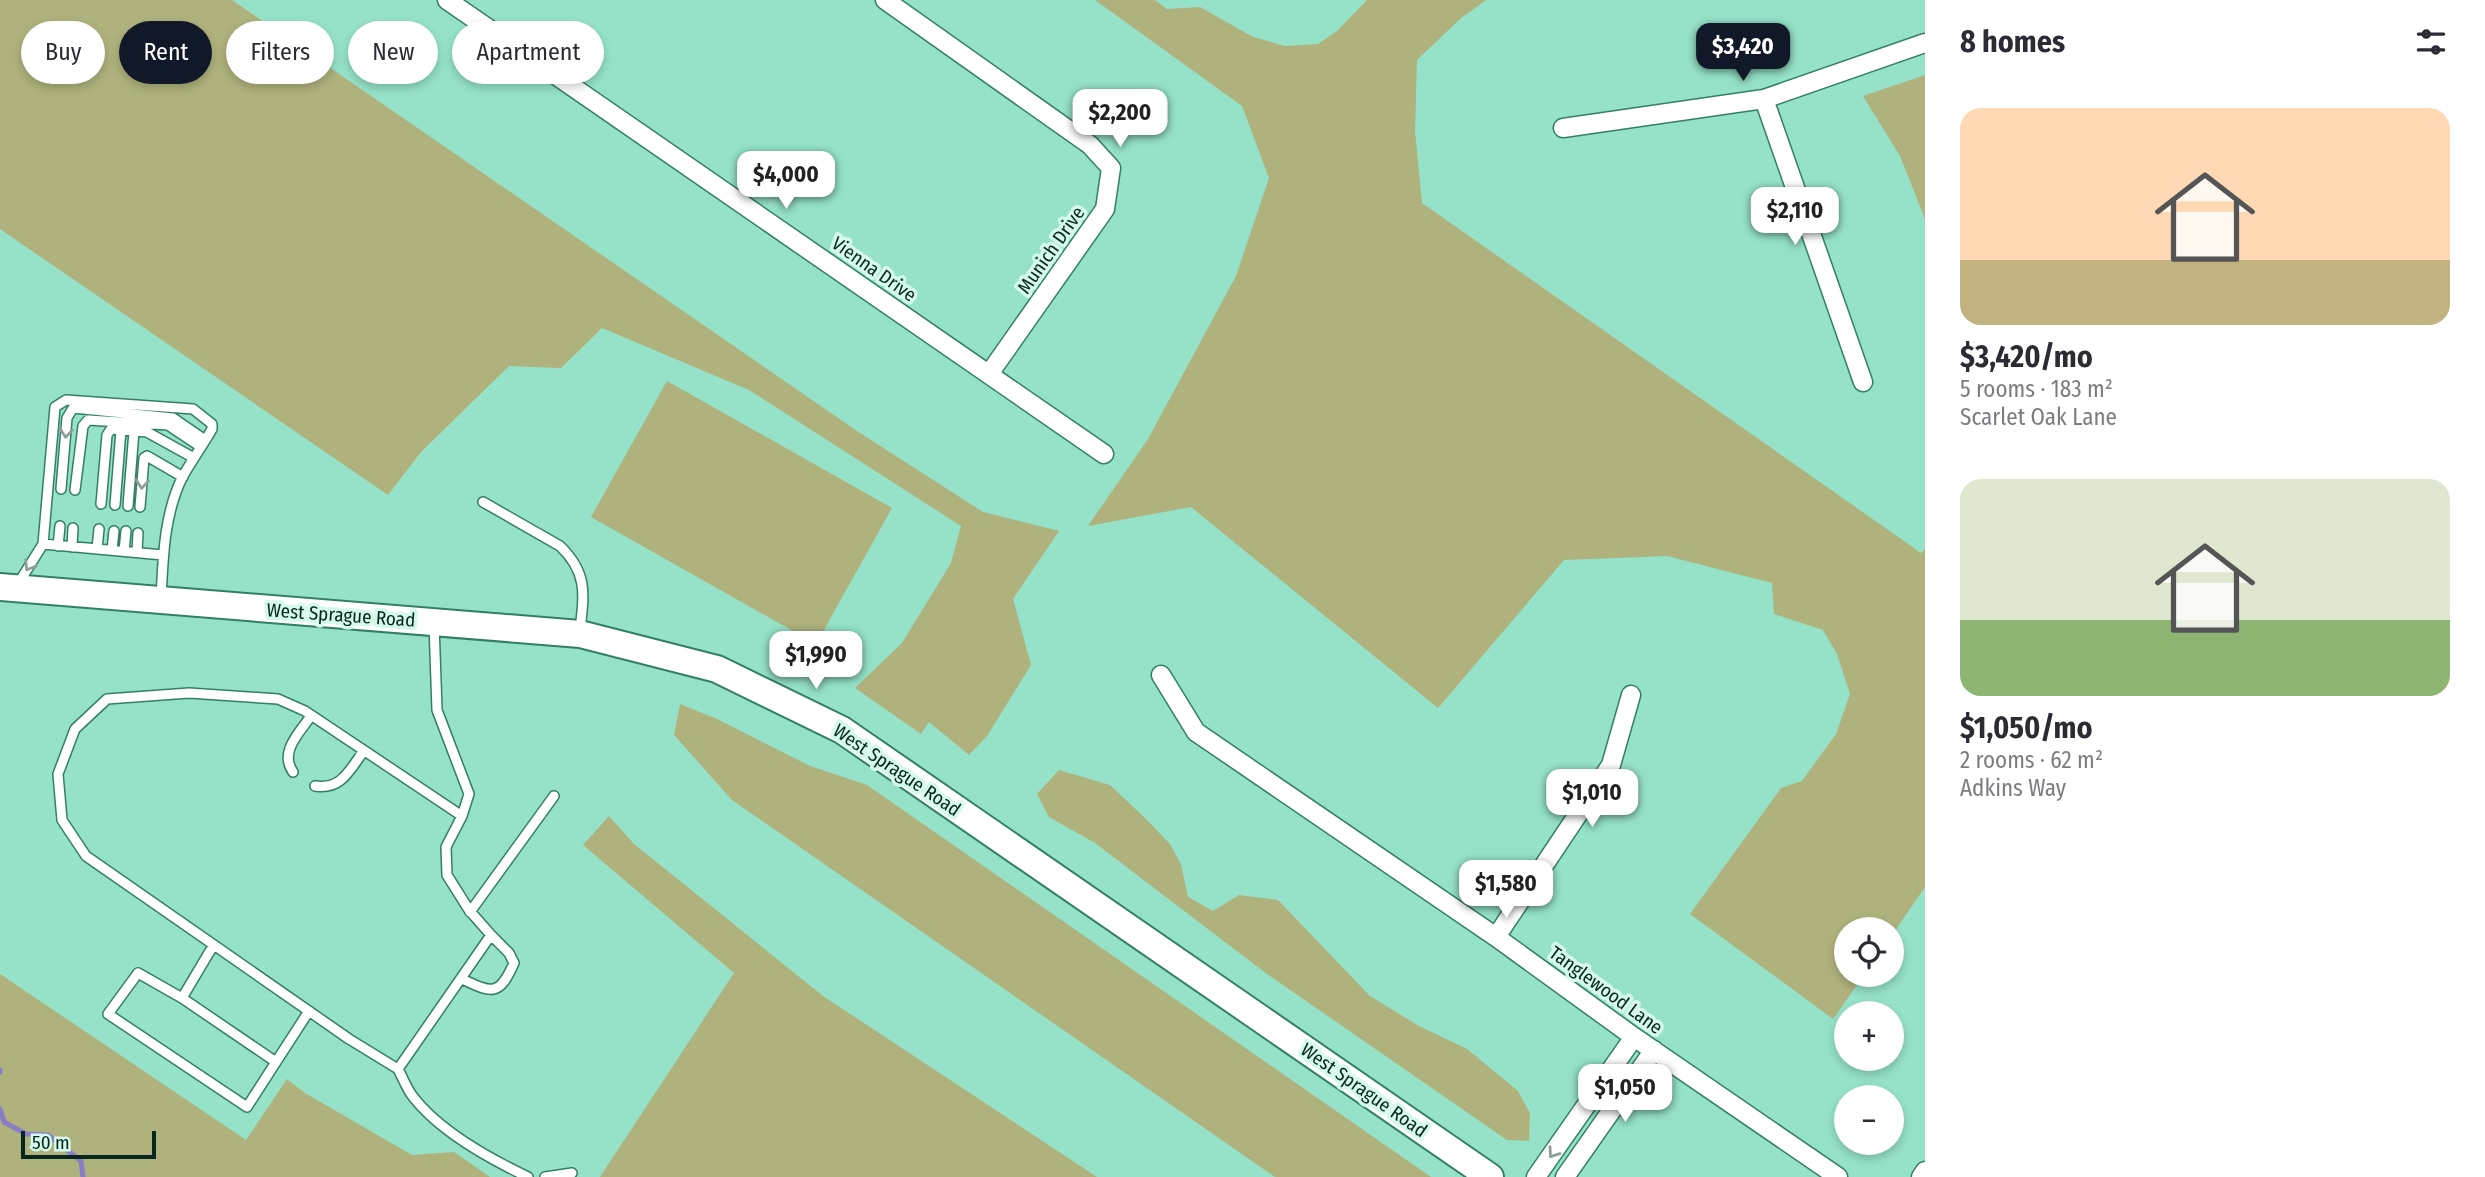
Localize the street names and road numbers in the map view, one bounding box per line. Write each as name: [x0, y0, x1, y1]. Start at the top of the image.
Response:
street label: Munich Drive: [1013, 202, 1089, 298]
street label: Vienna Drive: [827, 232, 921, 306]
street label: West Sprague Road: [266, 598, 416, 632]
street label: West Sprague Road: [829, 719, 965, 821]
street label: Tanglewood Lane: [1545, 941, 1667, 1039]
street label: West Sprague Road: [1296, 1038, 1432, 1142]

